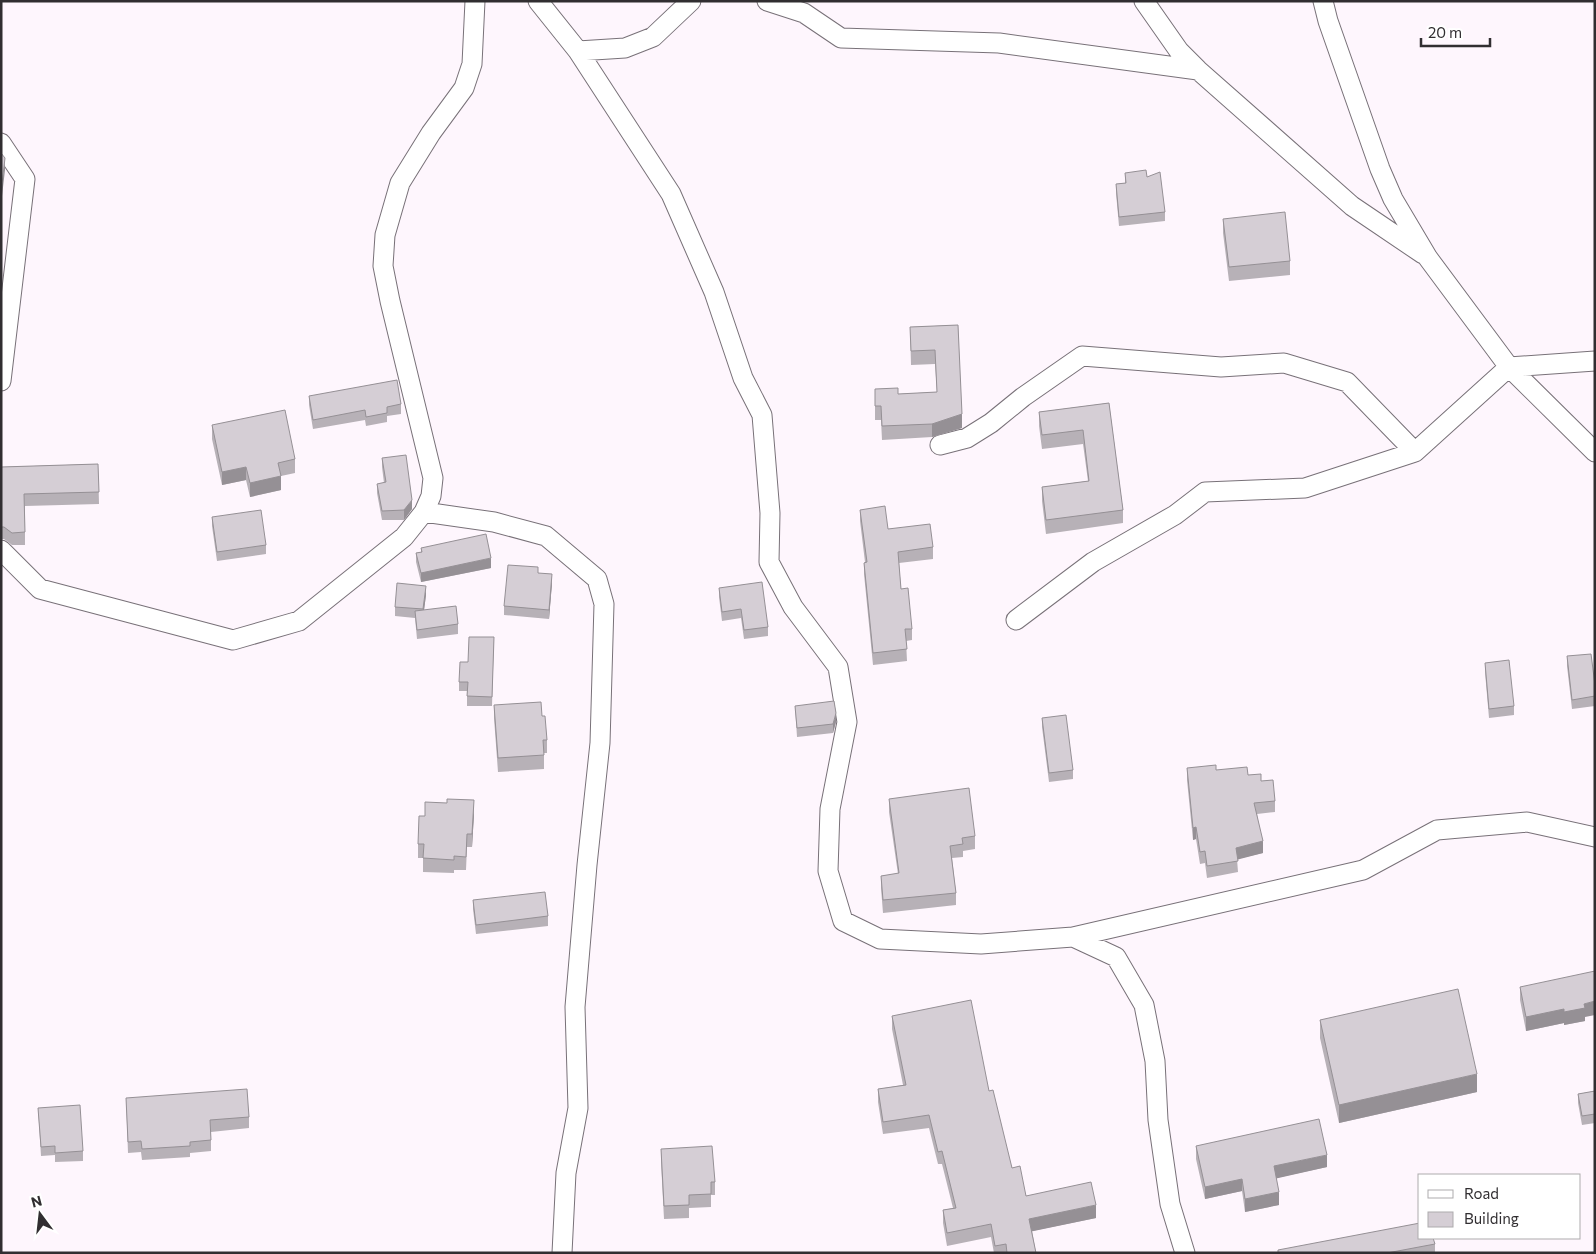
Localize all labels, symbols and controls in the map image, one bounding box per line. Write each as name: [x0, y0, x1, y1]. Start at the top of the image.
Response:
scale bar: [1421, 15, 1490, 47]
text: 20 m: [1428, 23, 1462, 41]
legend: [1418, 1174, 1581, 1239]
text: Road: [1464, 1184, 1499, 1202]
north arrow: [15, 1189, 65, 1239]
text: N: [29, 1191, 44, 1211]
text: Building: [1464, 1209, 1519, 1227]

